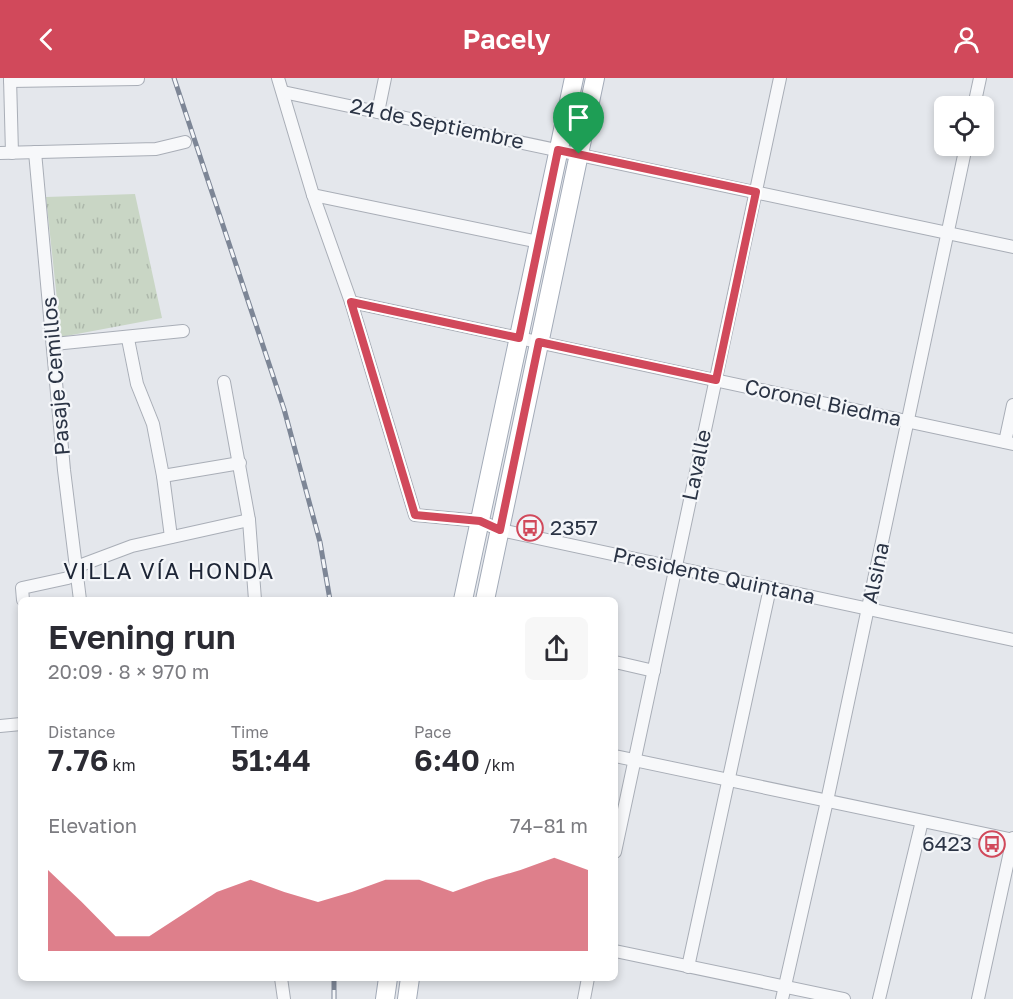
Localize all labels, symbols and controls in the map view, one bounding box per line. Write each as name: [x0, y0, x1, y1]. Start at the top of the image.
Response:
icon: back: [30, 23, 63, 56]
text: Pacely: [463, 23, 550, 55]
icon: person: [950, 23, 983, 56]
street label: 24 de Septiembre: [348, 92, 526, 154]
pin: [553, 92, 604, 154]
map controls: [934, 96, 994, 156]
button: locate: [934, 96, 994, 156]
icon: arrive: [562, 101, 595, 134]
street label: Pasaje Cemillos: [35, 296, 75, 456]
street label: Coronel Biedma: [742, 373, 904, 431]
street label: Lavalle: [676, 427, 716, 503]
bus stop icon: 2357: [515, 513, 545, 543]
place label: 2357: [550, 514, 598, 540]
street label: Alsina: [856, 540, 894, 606]
street label: Presidente Quintana: [611, 541, 818, 609]
district label: VILLA VÍA HONDA: [63, 557, 275, 584]
text: Evening run: [48, 617, 236, 656]
button: share: [525, 617, 588, 680]
text: 20:09 · 8 × 970 m: [48, 659, 210, 683]
text: Distance: [48, 722, 115, 742]
text: Time: [231, 722, 269, 742]
text: Pace: [414, 722, 451, 742]
text: 7.76: [48, 742, 108, 778]
text: 51:44: [231, 742, 311, 778]
text: 6:40: [414, 742, 480, 778]
text: km: [108, 755, 136, 775]
text: /km: [480, 755, 515, 775]
text: Elevation: [48, 813, 137, 837]
text: 74–81 m: [510, 813, 588, 837]
bus stop icon: 6423: [977, 829, 1007, 859]
place label: 6423: [922, 830, 972, 856]

